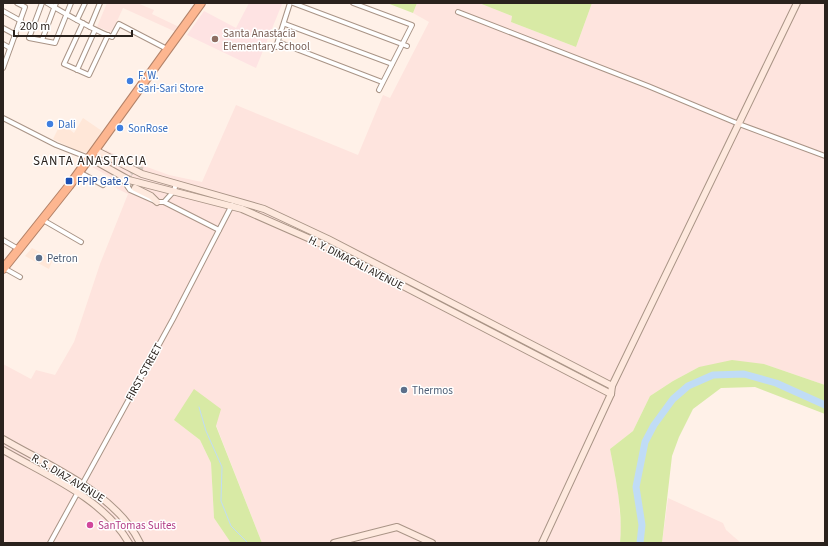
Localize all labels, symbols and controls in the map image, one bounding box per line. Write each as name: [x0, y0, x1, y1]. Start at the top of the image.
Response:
scale bar: [14, 12, 132, 38]
text: 200 m: [20, 18, 50, 35]
place label: Santa Anastacia Elementary School: [223, 26, 310, 54]
marker: Santa Anastacia Elementary School: [210, 34, 220, 44]
place label: F. W. Sari-Sari Store: [138, 68, 204, 96]
marker: F. W. Sari-Sari Store: [125, 76, 135, 86]
place label: Dali: [58, 117, 76, 132]
marker: Dali: [45, 119, 55, 129]
place label: SonRose: [128, 121, 169, 136]
marker: SonRose: [115, 123, 125, 133]
district label: SANTA ANASTACIA: [33, 152, 147, 170]
place label: FPIP Gate 2: [77, 174, 129, 189]
marker: FPIP Gate 2: [64, 176, 74, 186]
street label: H. Y. DIMACALI AVENUE: [306, 233, 406, 294]
place label: Petron: [47, 251, 78, 266]
marker: Petron: [34, 253, 44, 263]
street label: FIRST STREET: [122, 341, 166, 403]
place label: Thermos: [412, 383, 453, 398]
marker: Thermos: [399, 385, 409, 395]
street label: R. S. DIAZ AVENUE: [29, 450, 108, 506]
place label: SanTomas Suites: [98, 518, 176, 533]
marker: SanTomas Suites: [85, 520, 95, 530]

